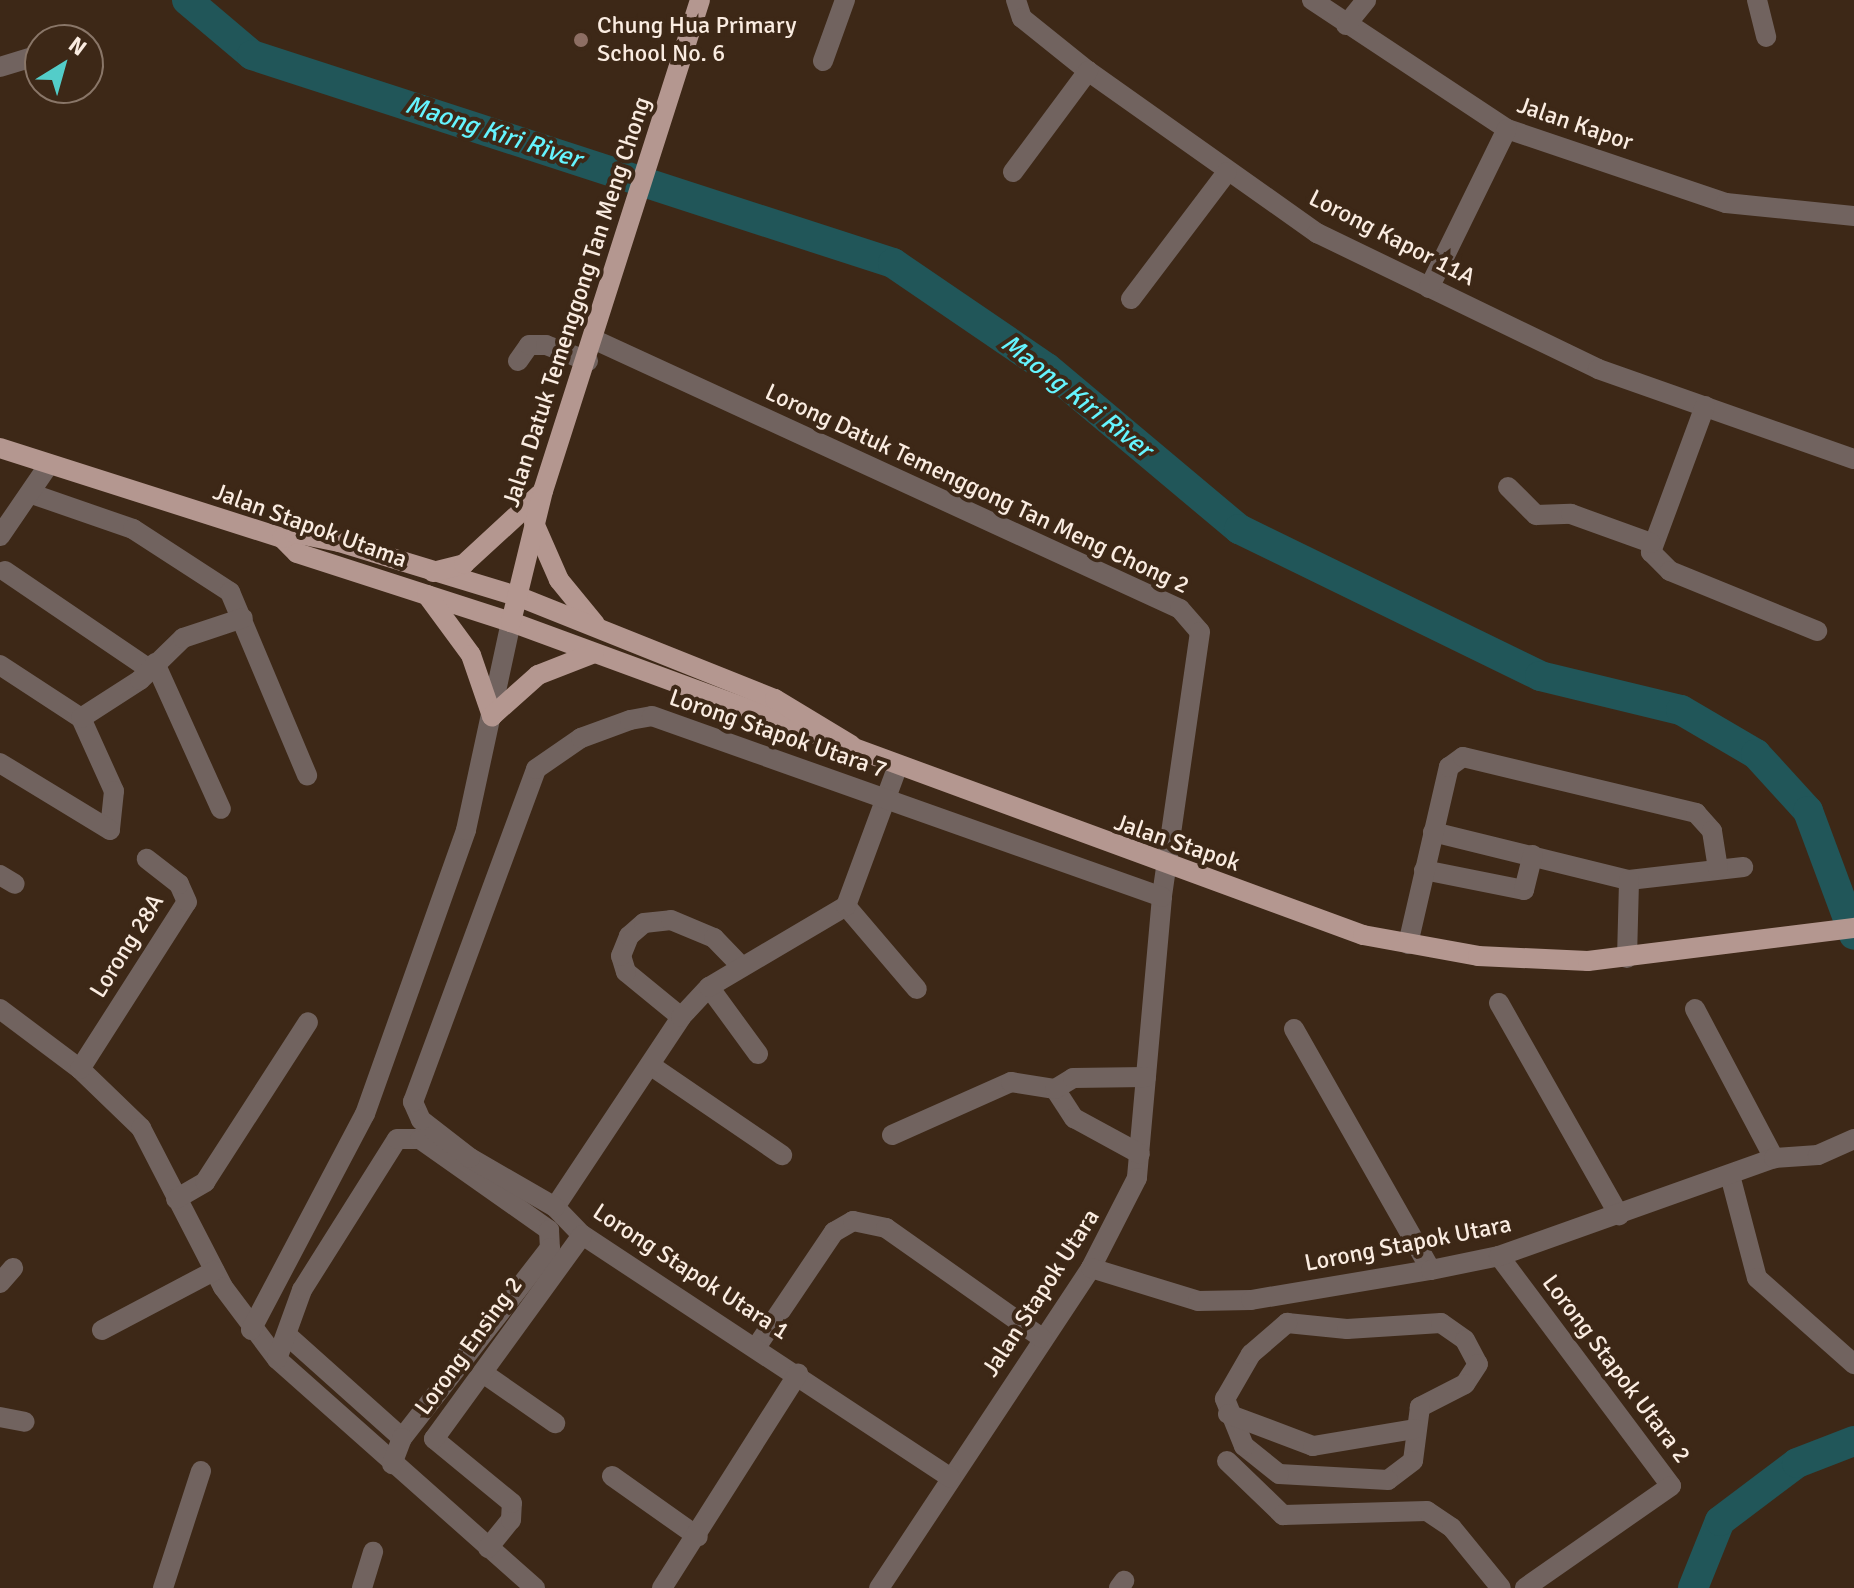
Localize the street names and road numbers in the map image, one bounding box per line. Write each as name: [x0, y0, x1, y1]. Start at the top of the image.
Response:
street label: Jalan Kapor: [1513, 91, 1637, 157]
street label: Jalan Datuk Temenggong Tan Meng Chong: [497, 93, 657, 511]
street label: Lorong Kapor 11A: [1304, 184, 1480, 292]
street label: Lorong Datuk Temenggong Tan Meng Chong 2: [760, 378, 1194, 600]
street label: Jalan Stapok Utama: [209, 478, 411, 574]
street label: Lorong Stapok Utara 7: [665, 683, 891, 785]
street label: Jalan Stapok: [1110, 808, 1244, 878]
street label: Lorong 28A: [84, 889, 170, 1003]
street label: Lorong Stapok Utara 1: [587, 1198, 795, 1346]
street label: Jalan Stapok Utara: [976, 1204, 1106, 1382]
street label: Lorong Stapok Utara: [1302, 1210, 1514, 1278]
street label: Lorong Stapok Utara 2: [1536, 1269, 1696, 1469]
street label: Lorong Ensing 2: [409, 1271, 529, 1421]

